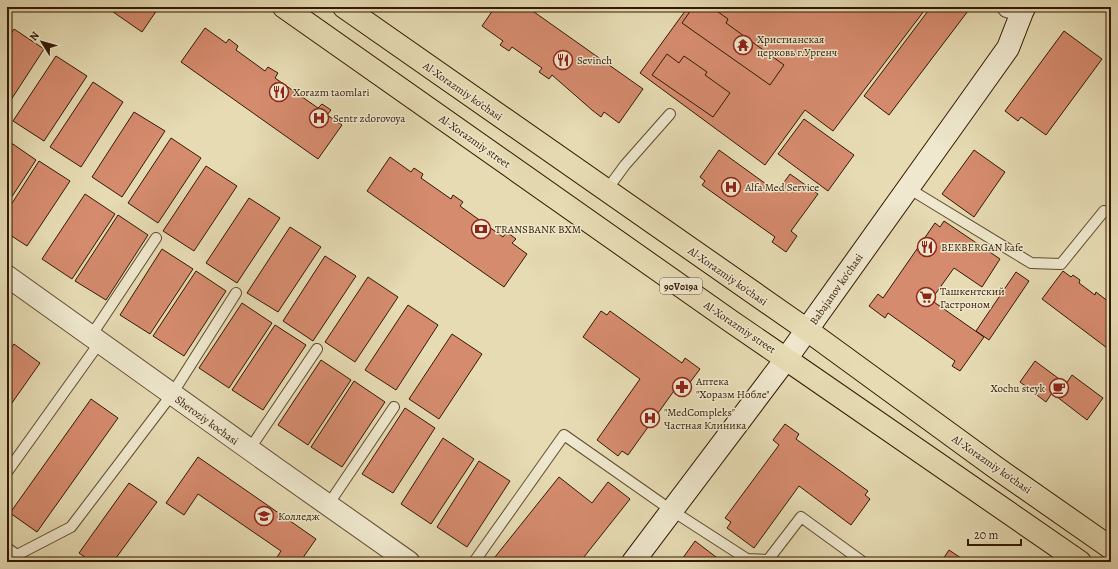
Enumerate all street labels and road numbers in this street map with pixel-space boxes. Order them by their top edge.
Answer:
street label: Al-Xorazmiy ko’chasi [419,58,505,124]
street label: Al-Xorazmiy street [435,111,514,172]
street label: Al-Xorazmiy ko’chasi [684,243,770,309]
street label: Babajanov ko'chasi [806,251,867,328]
road number: 90V019a [660,278,702,294]
street label: Al-Xorazmiy street [700,297,779,357]
street label: Sheroziy kochasi [172,392,242,449]
street label: Al-Xorazmiy ko’chasi [948,431,1034,497]

